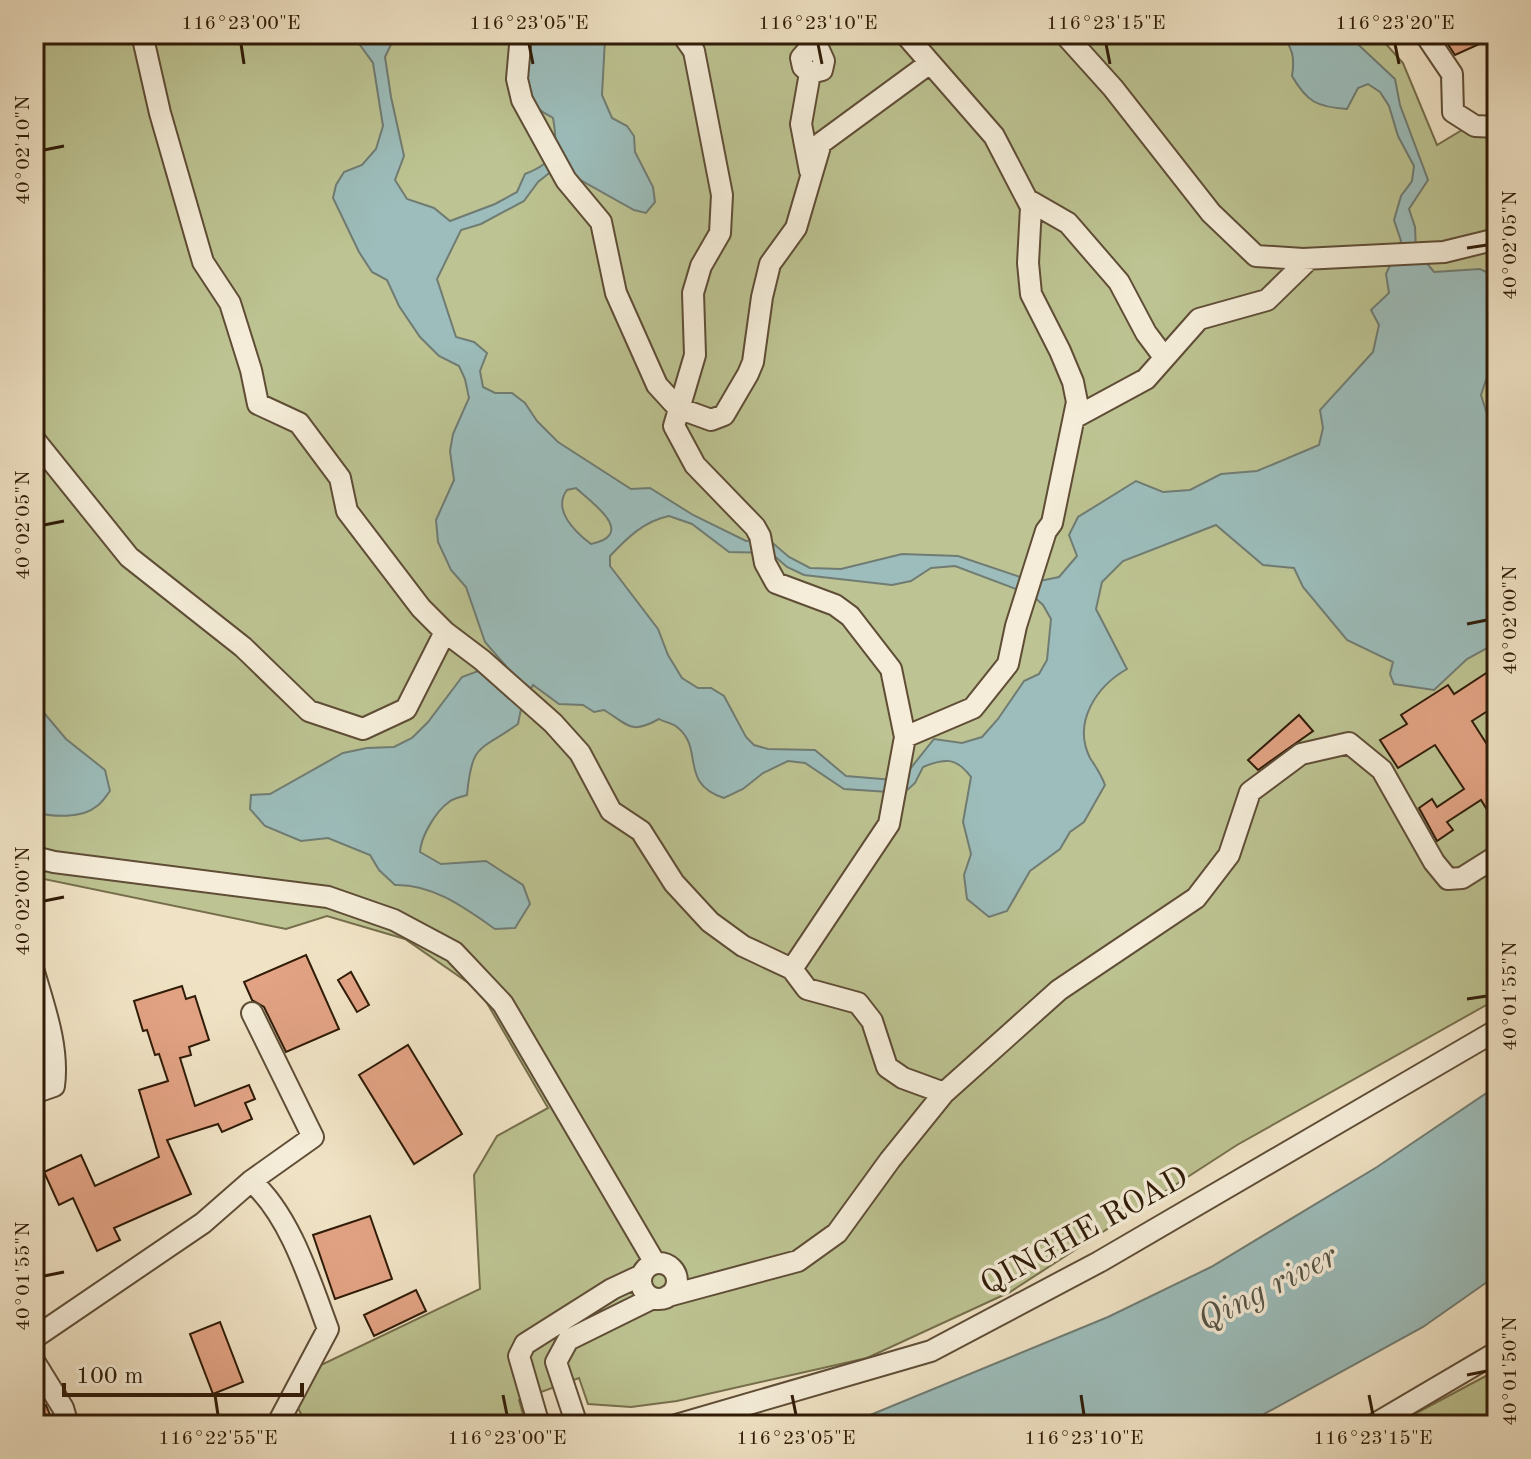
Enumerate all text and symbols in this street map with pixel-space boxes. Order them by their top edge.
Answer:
text: 116°23'00"E [181,14,301,34]
text: 116°23'05"E [469,14,589,34]
text: 116°23'10"E [758,14,878,34]
text: 116°23'15"E [1046,14,1166,34]
text: 116°23'20"E [1335,14,1455,34]
text: 40°02'10"N [14,95,34,205]
text: 40°02'05"N [1501,190,1521,300]
text: 40°02'05"N [14,470,34,580]
text: 40°02'00"N [1501,565,1521,675]
text: 40°02'00"N [14,846,34,956]
text: 40°01'55"N [1501,941,1521,1051]
street label: QINGHE ROAD [976,1162,1194,1302]
text: 40°01'55"N [14,1221,34,1331]
water label: Qing river [1193,1239,1344,1339]
text: 40°01'50"N [1501,1316,1521,1426]
scale bar [64,1347,302,1397]
text: 100 m [76,1365,144,1389]
text: 116°22'55"E [158,1429,278,1449]
text: 116°23'00"E [447,1429,567,1449]
text: 116°23'05"E [736,1429,856,1449]
text: 116°23'10"E [1024,1429,1144,1449]
text: 116°23'15"E [1313,1429,1433,1449]

